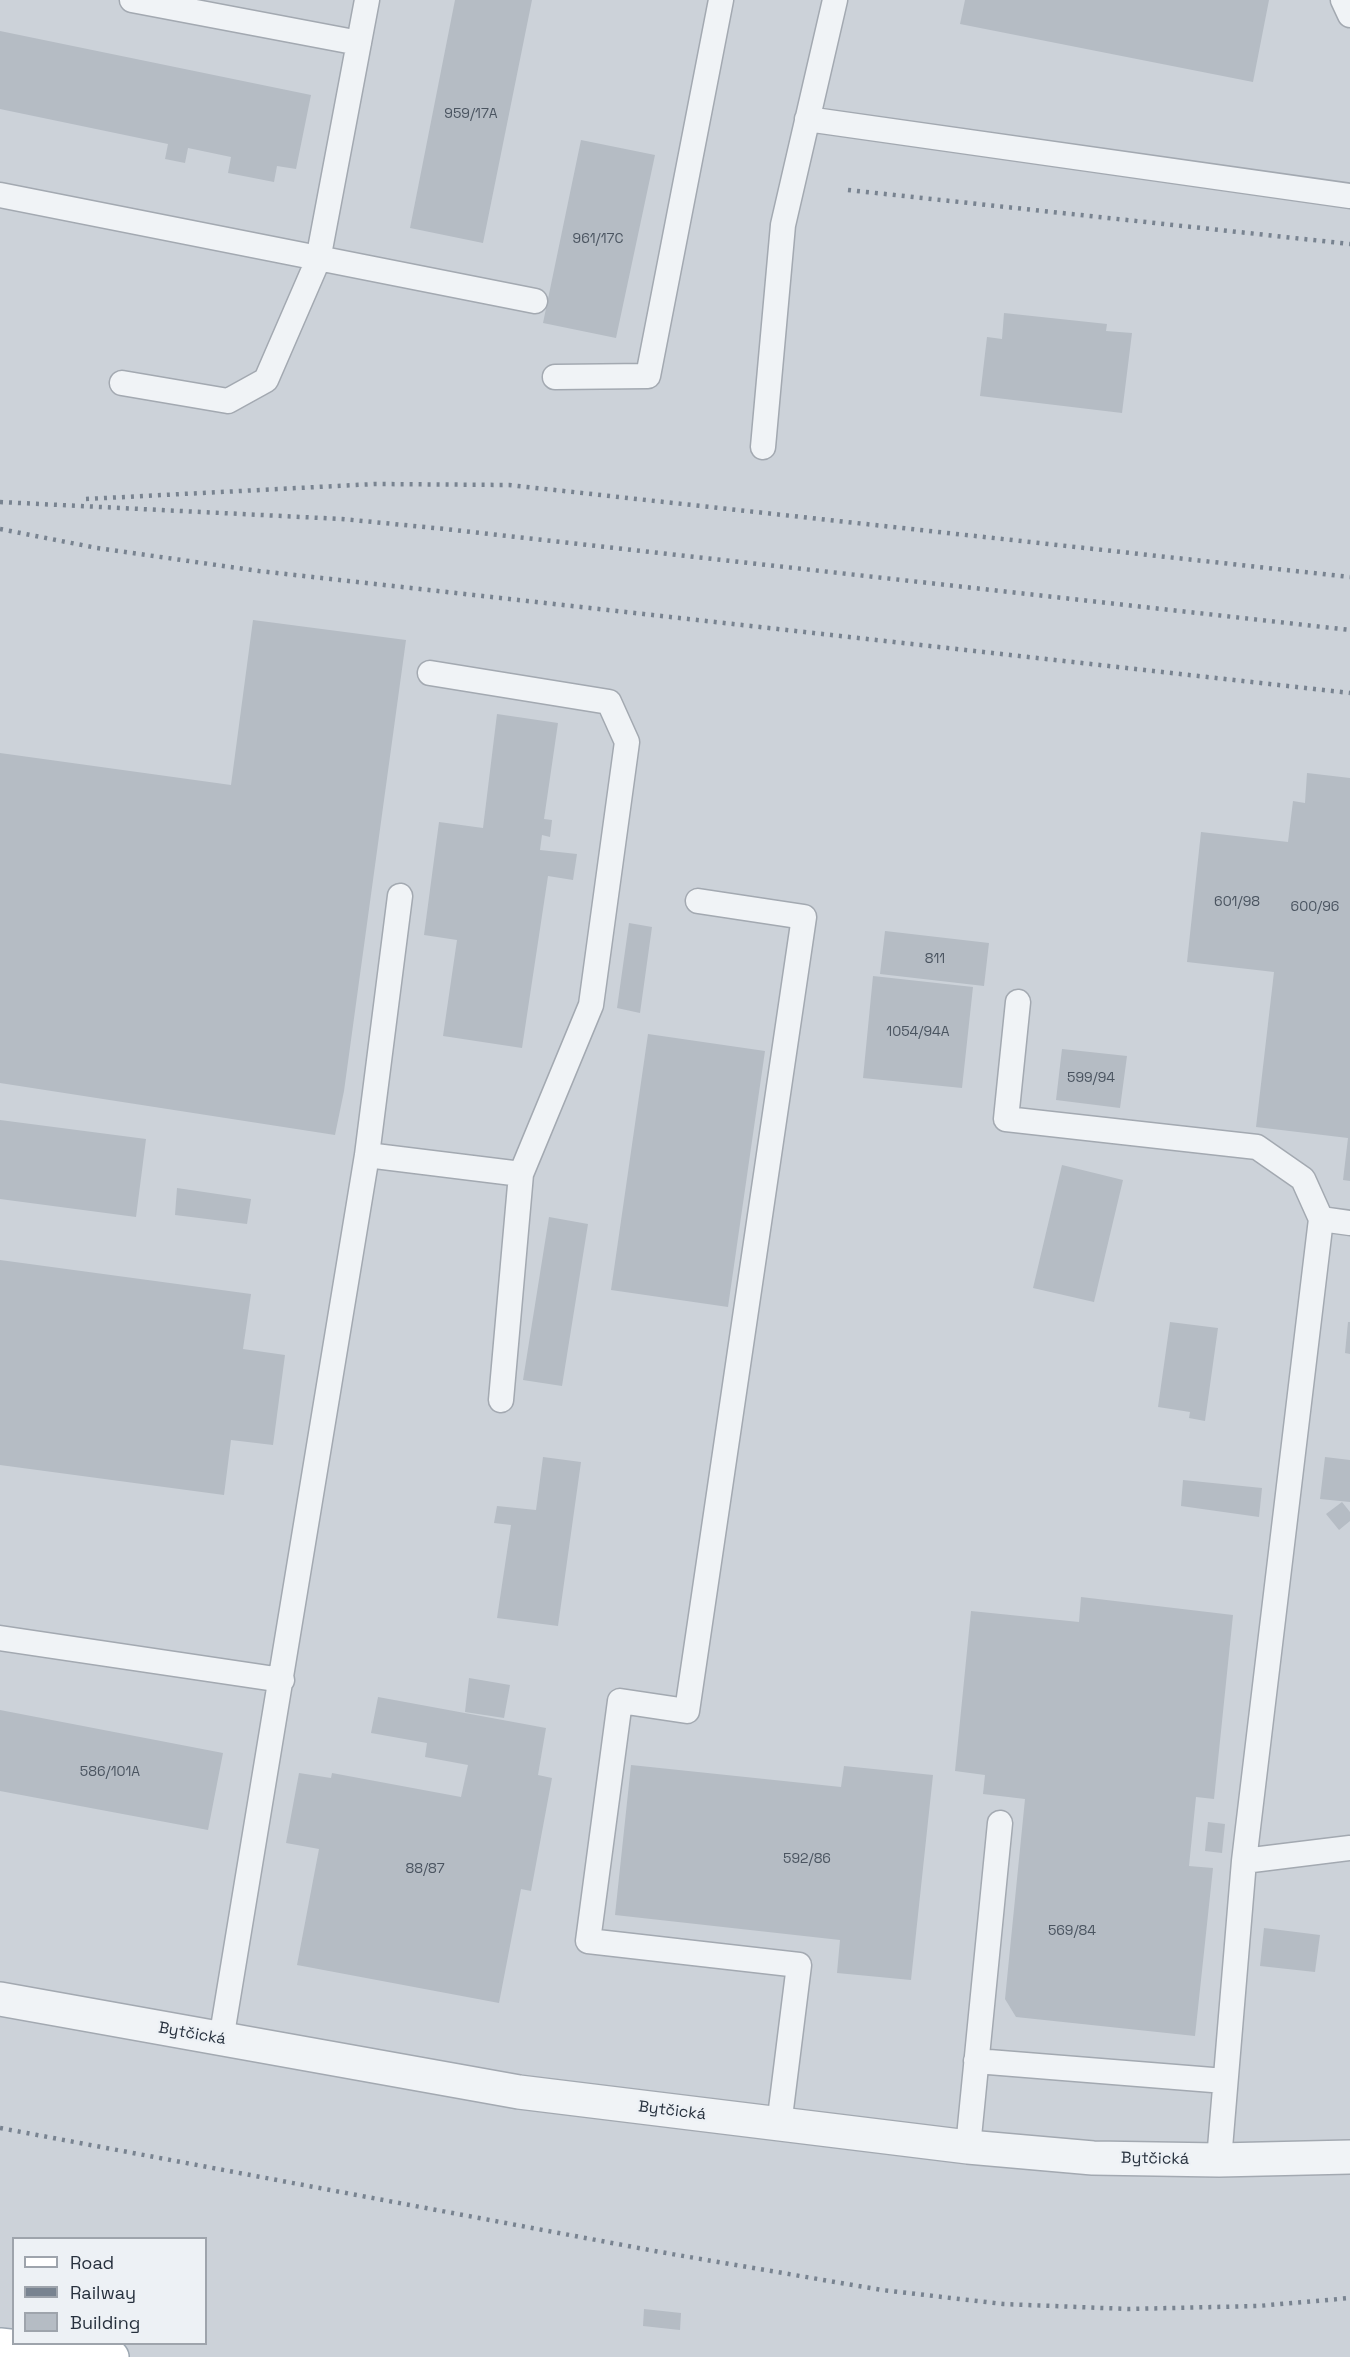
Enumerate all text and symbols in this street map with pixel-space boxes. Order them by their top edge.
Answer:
house number: 959/17A [444,106,498,122]
house number: 961/17C [573,231,623,247]
house number: 601/98 [1214,894,1260,910]
house number: 600/96 [1291,899,1339,915]
house number: 811 [925,951,945,967]
house number: 1054/94A [886,1024,950,1040]
house number: 599/94 [1067,1070,1115,1086]
house number: 586/101A [80,1764,140,1780]
house number: 592/86 [783,1851,831,1867]
house number: 88/87 [405,1861,445,1877]
house number: 569/84 [1048,1923,1096,1939]
street label: Bytčická [157,2019,227,2049]
street label: Bytčická [637,2097,707,2125]
street label: Bytčická [1121,2149,1189,2169]
legend [12,2237,207,2345]
text: Road [70,2251,114,2274]
text: Railway [70,2281,136,2304]
text: Building [70,2311,140,2334]

